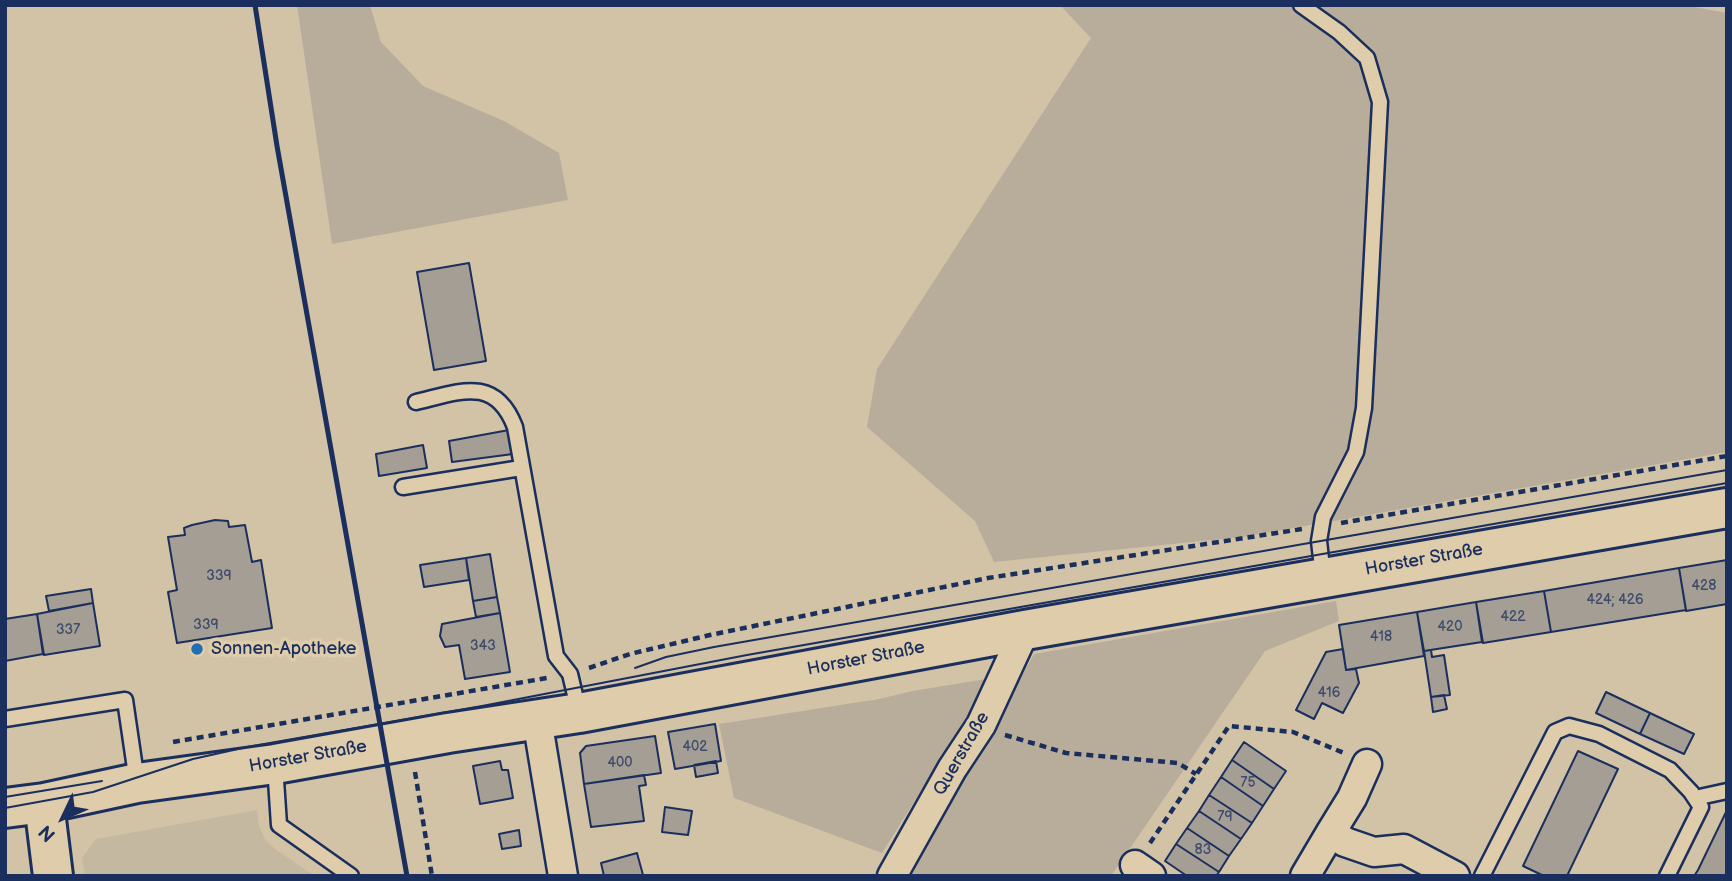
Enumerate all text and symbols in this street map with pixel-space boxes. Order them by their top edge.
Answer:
street label: Horster Straße [1363,539,1485,581]
house number: 339 [206,568,232,584]
house number: 428 [1692,578,1716,594]
house number: 424; 426 [1586,592,1644,608]
house number: 422 [1500,609,1526,625]
house number: 339 [193,617,219,633]
house number: 420 [1437,619,1463,635]
house number: 337 [56,622,80,638]
house number: 418 [1370,629,1392,645]
street label: Horster Straße [805,637,927,681]
place label: Sonnen-Apotheke [211,638,356,660]
house number: 343 [470,638,496,654]
marker: Sonnen-Apotheke [189,641,205,657]
house number: 416 [1318,685,1340,701]
street label: Querstraße [929,708,995,800]
street label: Horster Straße [247,736,369,778]
house number: 402 [682,739,708,755]
house number: 400 [607,755,633,771]
house number: 75 [1241,775,1255,791]
north arrow [28,783,98,853]
house number: 79 [1218,809,1232,825]
text: N [34,820,61,846]
house number: 83 [1195,842,1211,858]

